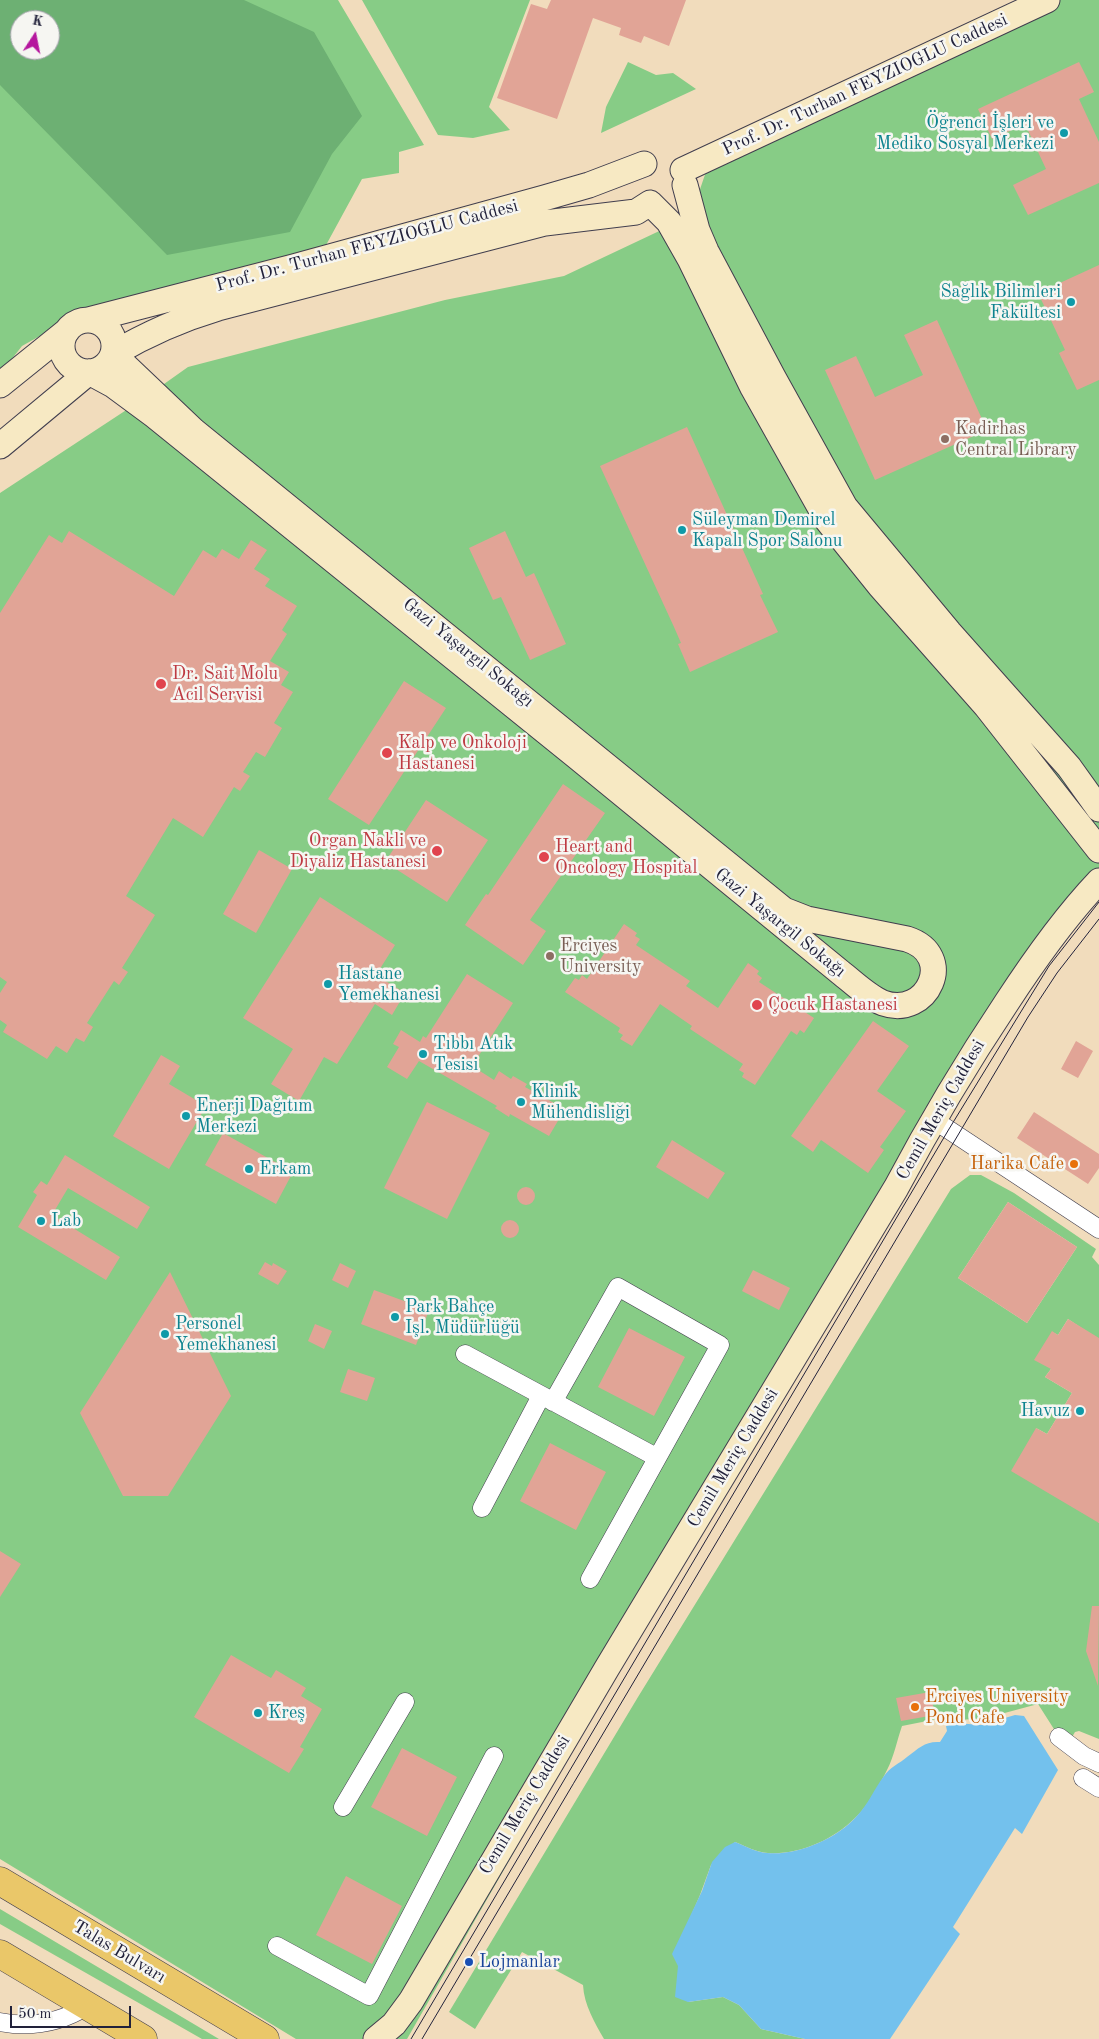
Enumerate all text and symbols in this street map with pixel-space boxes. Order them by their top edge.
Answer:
street label: Prof. Dr. Turhan FEYZIOGLU Caddesi [719,9,1011,161]
north arrow [10,10,60,60]
text: K [31,13,44,29]
place label: Öğrenci İşleri ve Mediko Sosyal Merkezi [876,112,1054,154]
marker: Öğrenci İşleri ve Mediko Sosyal Merkezi [1058,127,1070,139]
street label: Prof. Dr. Turhan FEYZIOGLU Caddesi [213,195,521,297]
place label: Sağlık Bilimleri Fakültesi [940,281,1061,324]
marker: Sağlık Bilimleri Fakültesi [1065,296,1077,308]
place label: Kadirhas Central Library [955,418,1077,460]
marker: Kadirhas Central Library [939,433,951,445]
place label: Süleyman Demirel Kapalı Spor Salonu [692,509,842,552]
marker: Süleyman Demirel Kapalı Spor Salonu [676,524,688,536]
street label: Gazi Yaşargil Sokağı [398,594,538,712]
place label: Dr. Sait Molu Acil Servisi [172,663,278,706]
marker: Dr. Sait Molu Acil Servisi [154,677,168,691]
place label: Kalp ve Onkoloji Hastanesi [398,732,527,774]
marker: Kalp ve Onkoloji Hastanesi [380,746,394,760]
place label: Organ Nakli ve Diyaliz Hastanesi [290,830,426,872]
place label: Heart and Oncology Hospital [555,836,697,879]
marker: Organ Nakli ve Diyaliz Hastanesi [430,844,444,858]
marker: Heart and Oncology Hospital [537,850,551,864]
street label: Gazi Yaşargil Sokağı [710,864,850,982]
place label: Erciyes University [560,935,641,978]
marker: Erciyes University [544,950,556,962]
place label: Hastane Yemekhanesi [338,963,439,1006]
marker: Hastane Yemekhanesi [322,978,334,990]
place label: Çocuk Hastanesi [768,994,898,1016]
marker: Çocuk Hastanesi [750,998,764,1012]
place label: Tıbbı Atık Tesisi [433,1033,513,1076]
street label: Cemil Meriç Caddesi [892,1036,990,1184]
marker: Tıbbı Atık Tesisi [417,1048,429,1060]
place label: Klinik Mühendisliği [531,1081,630,1124]
place label: Enerji Dağıtım Merkezi [196,1095,312,1138]
marker: Klinik Mühendisliği [515,1096,527,1108]
marker: Enerji Dağıtım Merkezi [180,1110,192,1122]
place label: Harika Cafe [970,1153,1064,1175]
place label: Erkam [259,1158,311,1180]
marker: Harika Cafe [1068,1158,1080,1170]
marker: Erkam [243,1163,255,1175]
place label: Lab [51,1210,81,1232]
marker: Lab [35,1215,47,1227]
place label: Park Bahçe Işl. Müdürlüğü [405,1296,520,1338]
marker: Park Bahçe Işl. Müdürlüğü [389,1311,401,1323]
place label: Personel Yemekhanesi [175,1313,276,1356]
marker: Personel Yemekhanesi [159,1328,171,1340]
street label: Cemil Meriç Caddesi [683,1384,783,1532]
place label: Havuz [1020,1400,1070,1422]
marker: Havuz [1074,1405,1086,1417]
place label: Erciyes University Pond Cafe [925,1686,1069,1728]
marker: Erciyes University Pond Cafe [909,1701,921,1713]
place label: Kreş [268,1702,305,1724]
marker: Kreş [252,1707,264,1719]
street label: Cemil Meriç Caddesi [475,1731,575,1879]
street label: Talas Bulvarı [69,1916,169,1988]
place label: Lojmanlar [479,1951,560,1973]
marker: Lojmanlar [463,1956,475,1968]
scale bar [12,1996,134,2028]
text: 50 m [18,2007,52,2022]

